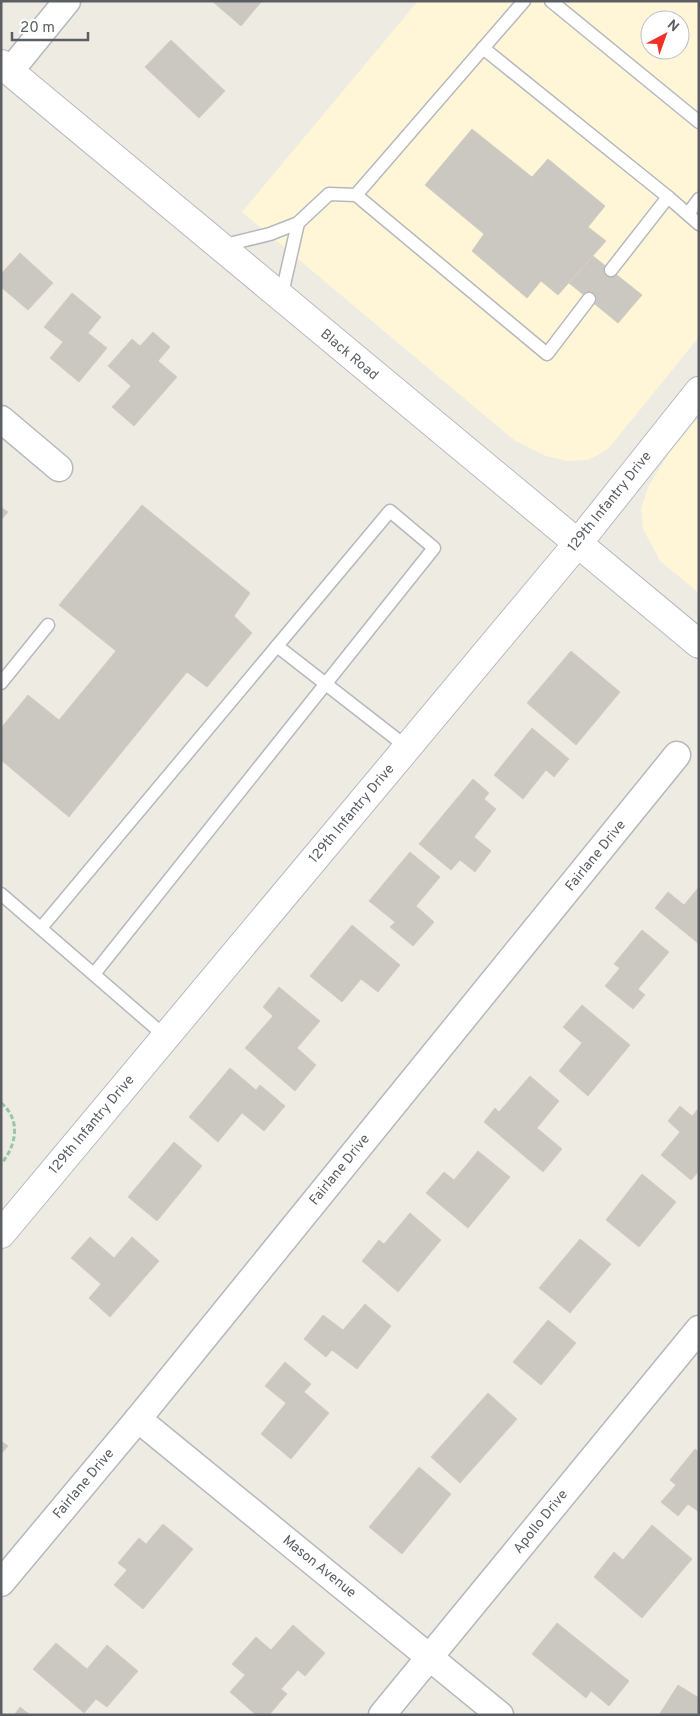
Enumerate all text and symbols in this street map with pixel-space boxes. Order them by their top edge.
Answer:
scale bar [12,10,89,42]
north arrow [640,10,690,60]
text: N [663,17,682,36]
text: 20 m [20,19,55,38]
street label: Black Road [317,326,381,384]
street label: 129th Infantry Drive [564,448,656,556]
street label: 129th Infantry Drive [306,761,398,867]
street label: Fairlane Drive [562,817,630,895]
street label: 129th Infantry Drive [46,1072,138,1178]
street label: Fairlane Drive [306,1131,374,1209]
street label: Fairlane Drive [50,1445,118,1523]
street label: Apollo Drive [510,1487,572,1557]
street label: Mason Avenue [279,1532,359,1602]

